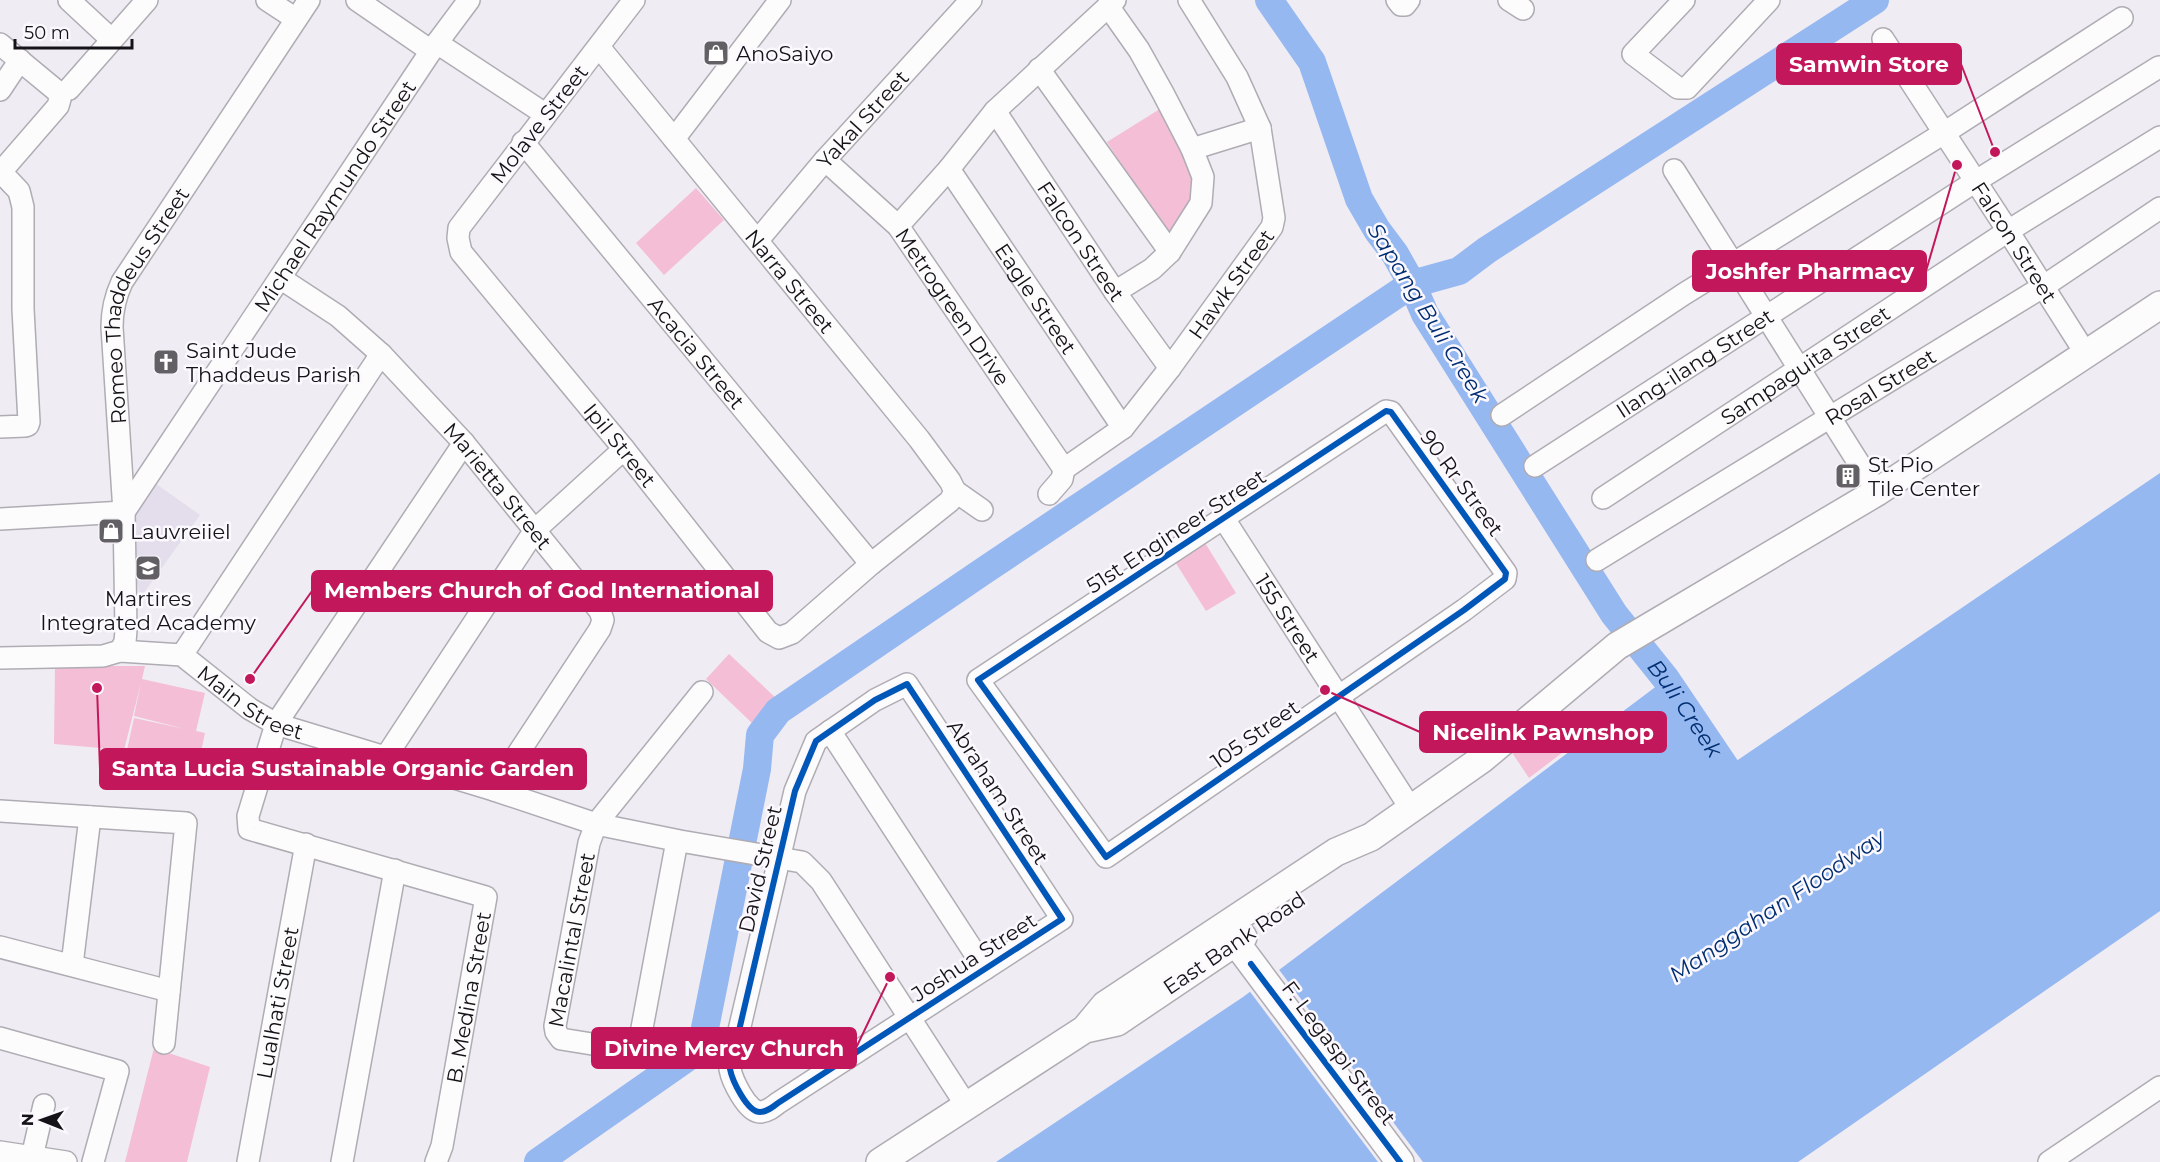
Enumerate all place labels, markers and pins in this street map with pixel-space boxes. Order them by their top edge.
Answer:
shop icon: AnoSaiyo [701,38,731,68]
place label: AnoSaiyo [736,41,834,66]
callout: Samwin Store [1777,44,1961,84]
callout: Joshfer Pharmacy [1693,251,1926,291]
place label: Saint Jude Thaddeus Parish [186,338,361,387]
church icon: Saint Jude Thaddeus Parish [151,347,181,377]
place label: St. Pio Tile Center [1868,452,1980,501]
building icon: St. Pio Tile Center [1833,461,1863,491]
shop icon: Lauvreiiel [96,516,126,546]
place label: Lauvreiiel [130,519,231,544]
school or university icon: Martires Integrated Academy [133,553,163,583]
callout: Members Church of God International [312,571,772,611]
place label: Martires Integrated Academy [40,586,256,635]
callout: Nicelink Pawnshop [1420,712,1666,752]
callout: Santa Lucia Sustainable Organic Garden [100,749,586,789]
callout: Divine Mercy Church [592,1028,856,1068]

